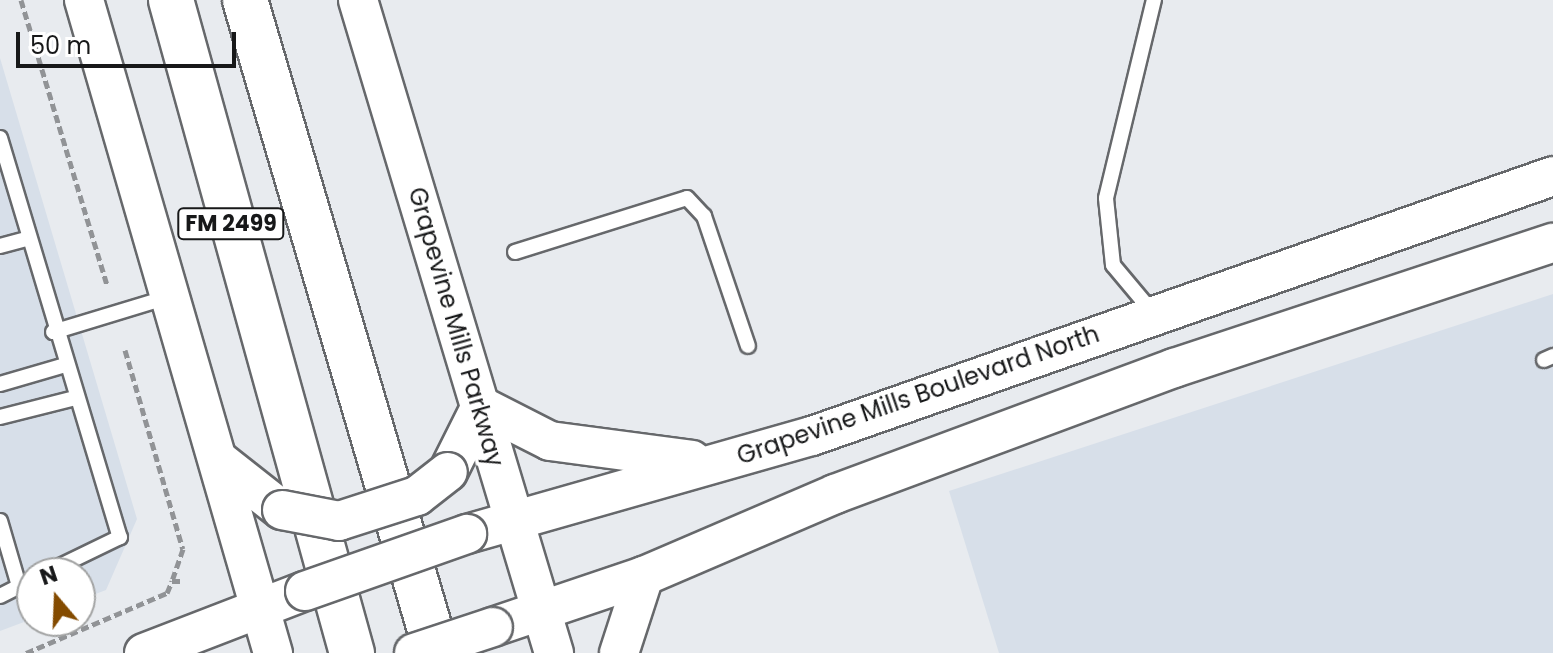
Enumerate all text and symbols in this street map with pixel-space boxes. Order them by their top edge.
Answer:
scale bar [20,16,240,66]
text: 50 m [30,29,91,62]
street label: Grapevine Mills Parkway [402,184,510,470]
road number: FM 2499 [177,206,285,242]
street label: Grapevine Mills Boulevard North [733,319,1103,471]
north arrow [16,557,96,637]
text: N [36,558,62,593]

